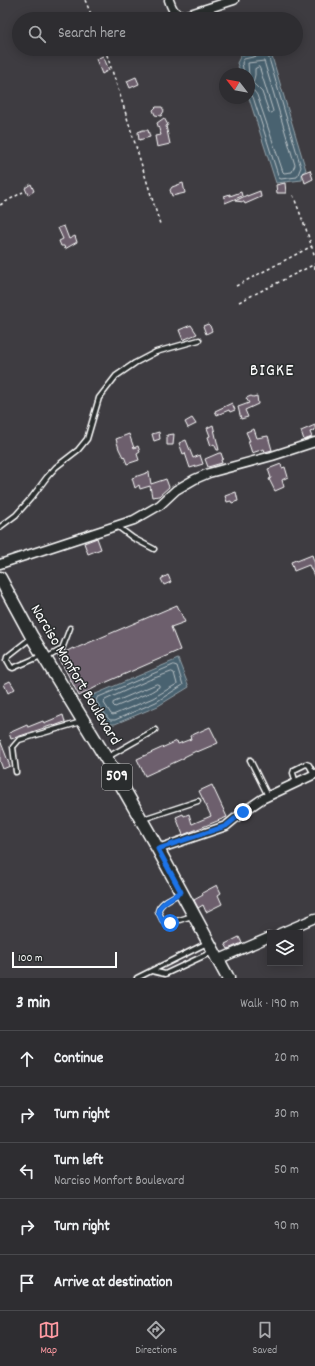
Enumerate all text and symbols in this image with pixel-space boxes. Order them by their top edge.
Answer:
search box [12,12,303,56]
icon: search [26,23,48,45]
text: Search here [58,23,126,45]
north arrow [219,68,255,104]
district label: BIGKE [250,359,294,384]
street label: Narciso Monfort Boulevard [24,600,126,750]
road number: 509 [102,764,132,790]
route end [234,803,252,821]
route start [161,914,179,932]
map controls [267,930,303,966]
button: layers [267,930,303,966]
scale bar [12,950,117,969]
text: 100 m [18,951,42,967]
text: 3 min [16,992,50,1016]
text: Walk · 190 m [240,995,299,1014]
icon: ahead [16,1048,38,1070]
text: Continue [54,1048,103,1070]
text: 20 m [274,1049,299,1068]
icon: right [16,1104,38,1126]
text: Turn right [54,1104,110,1126]
text: 30 m [274,1105,299,1124]
text: Turn left [54,1150,103,1172]
icon: left [16,1160,38,1182]
text: 50 m [274,1161,299,1180]
text: Narciso Monfort Boulevard [54,1172,184,1191]
icon: right [16,1216,38,1238]
text: Turn right [54,1216,110,1238]
text: 90 m [274,1217,299,1236]
icon: arrive [16,1272,38,1294]
text: Arrive at destination [54,1272,172,1294]
tab: Map [38,1319,60,1359]
tab: Directions [135,1319,177,1359]
tab: Saved [253,1319,277,1359]

